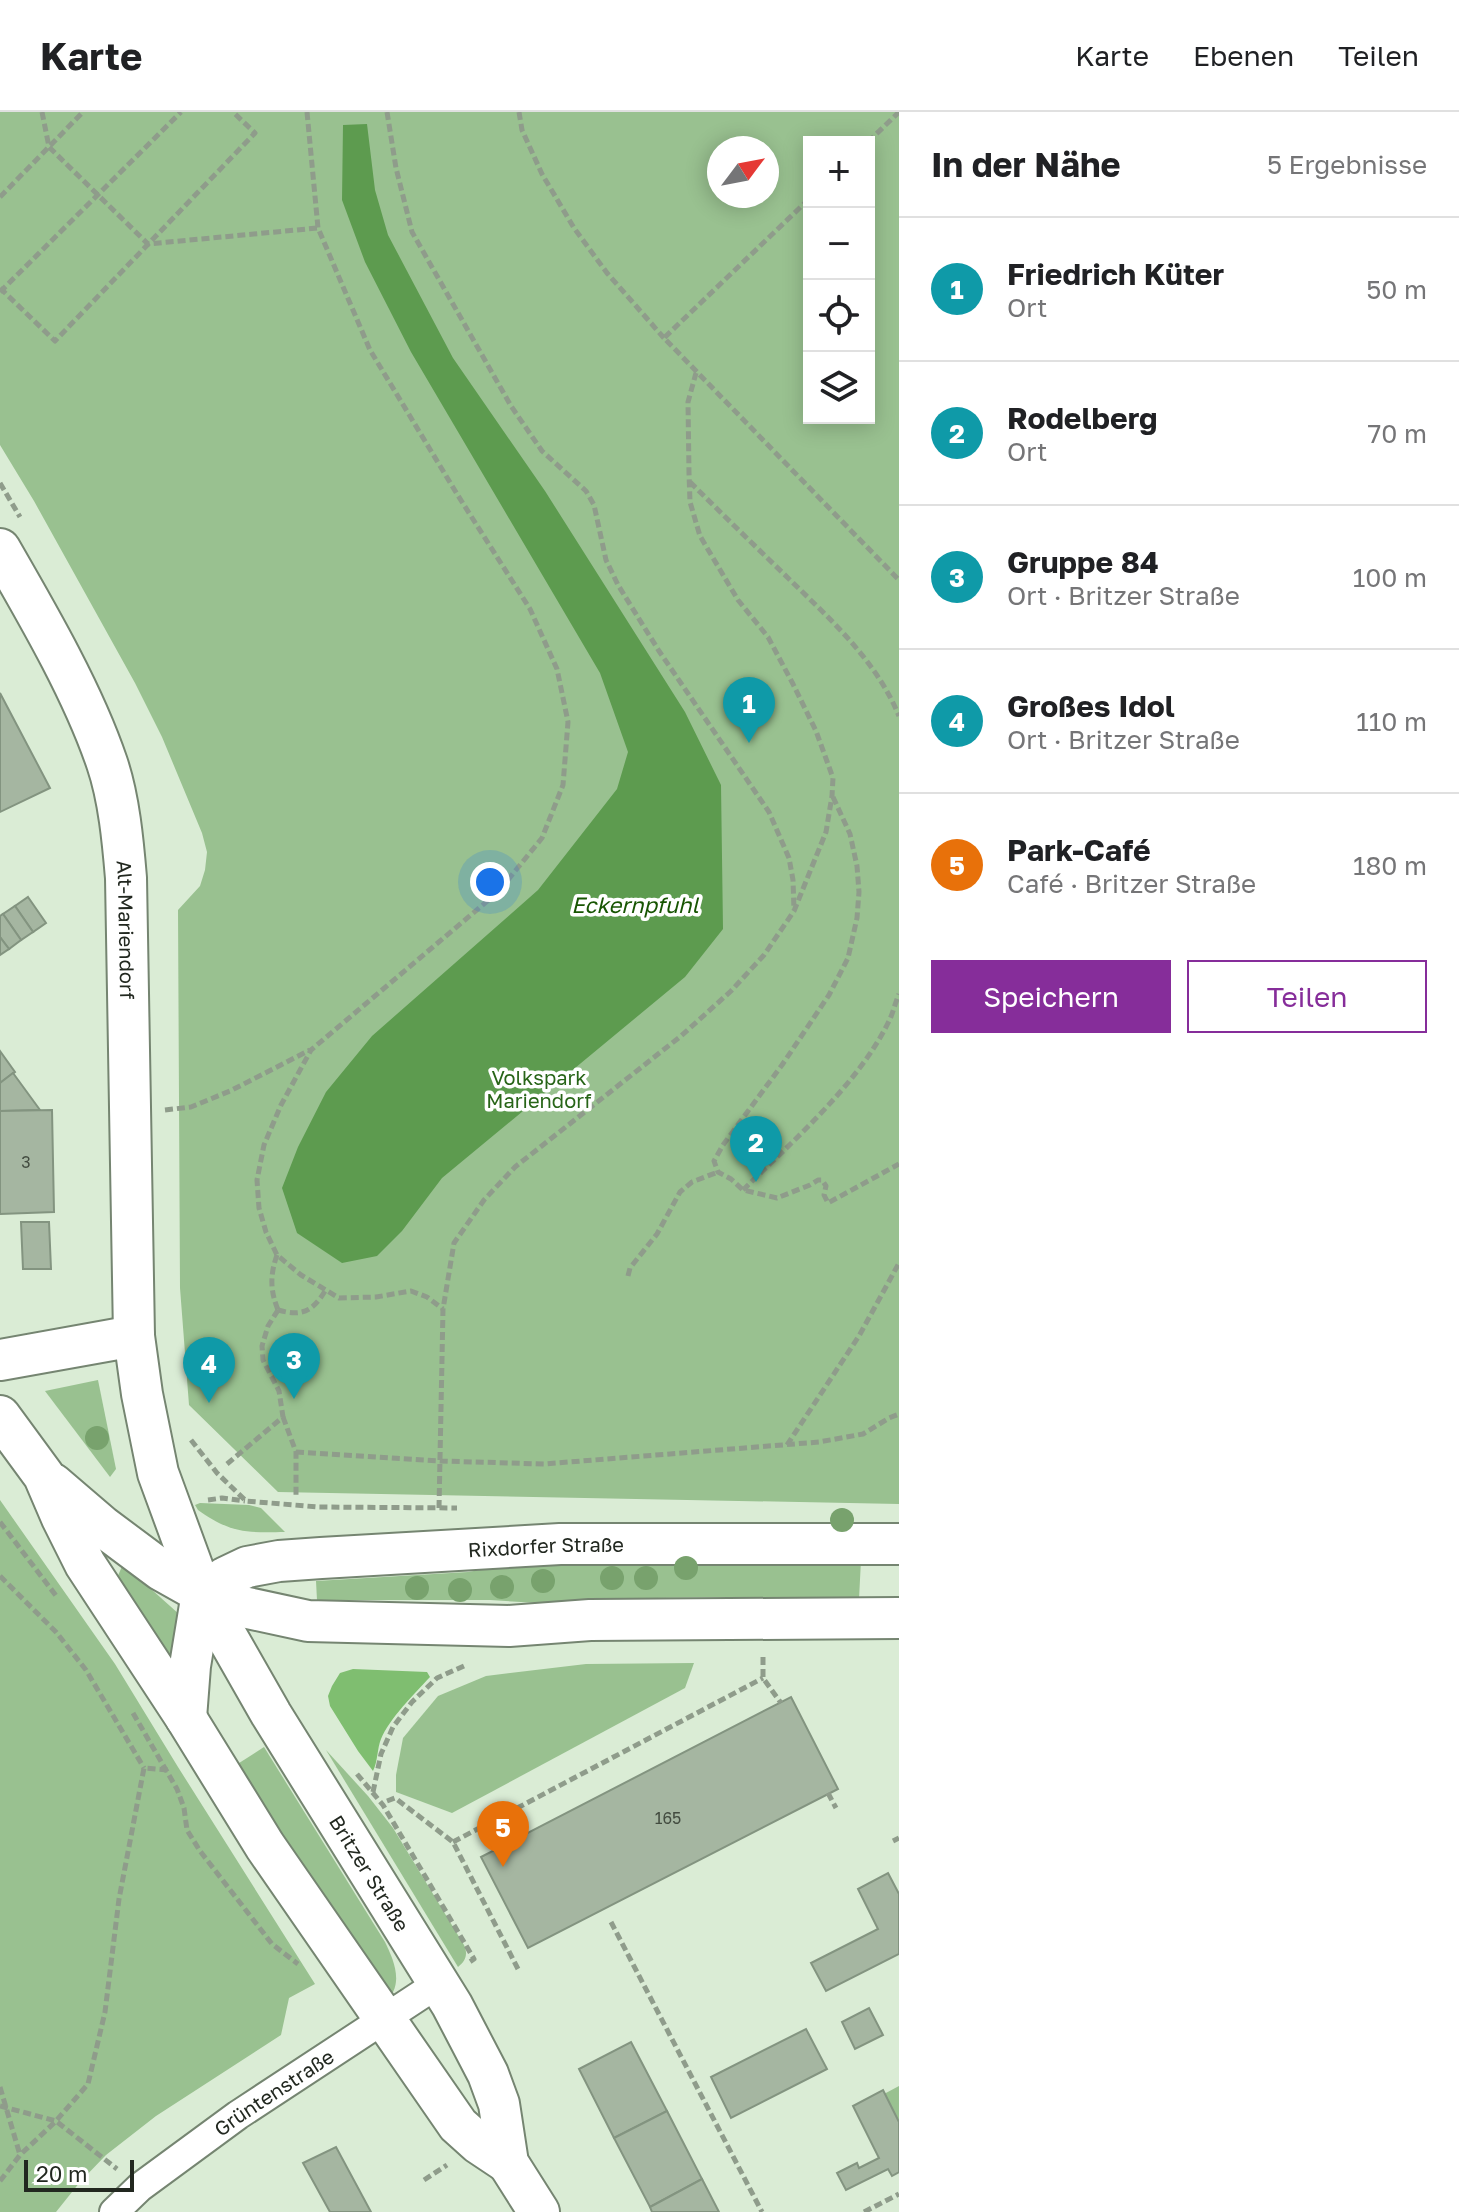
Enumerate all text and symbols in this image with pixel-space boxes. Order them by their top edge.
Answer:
text: Karte [40,33,142,78]
text: Karte [1075,39,1149,72]
text: Ebenen [1193,39,1294,72]
text: Teilen [1338,39,1419,72]
north arrow [707,136,779,208]
map controls [803,136,875,424]
button: + [803,136,875,208]
text: In der Nähe [931,144,1121,184]
text: 5 Ergebnisse [1267,149,1427,180]
button: − [803,208,875,280]
text: Friedrich Küter [1007,256,1224,292]
text: 1 [950,274,964,305]
text: 50 m [1366,274,1427,305]
button: locate [803,280,875,352]
text: Ort [1007,292,1047,323]
button: layers [803,352,875,424]
text: Rodelberg [1007,400,1157,436]
text: 2 [949,418,965,449]
text: 70 m [1368,418,1427,449]
text: Ort [1007,436,1047,467]
text: Gruppe 84 [1007,544,1159,580]
text: 3 [949,562,965,593]
text: 100 m [1353,562,1427,593]
text: Ort · Britzer Straße [1007,580,1240,611]
pin: 1 [723,677,775,743]
text: Großes Idol [1007,688,1175,724]
text: 4 [949,706,965,737]
text: 110 m [1356,706,1427,737]
text: Ort · Britzer Straße [1007,724,1240,755]
text: Park-Café [1007,832,1151,868]
text: 5 [949,850,965,881]
text: 180 m [1353,850,1427,881]
street label: Alt-Mariendorf [113,859,140,1000]
your location [470,862,510,902]
text: Café · Britzer Straße [1007,868,1256,899]
water label: Eckernpfuhl [571,891,700,918]
button: Speichern [931,960,1171,1033]
button: Teilen [1187,960,1427,1033]
park label: Volkspark Mariendorf [486,1065,592,1112]
pin: 2 [730,1116,782,1182]
house number: 3 [21,1152,31,1172]
pin: 3 [268,1333,320,1399]
pin: 4 [183,1337,235,1403]
street label: Rixdorfer Straße [467,1532,624,1561]
pin: 5 [477,1801,529,1867]
house number: 165 [655,1808,681,1828]
street label: Britzer Straße [325,1811,415,1935]
street label: Grüntenstraße [209,2044,338,2141]
scale bar [24,2156,134,2192]
text: 20 m [36,2160,87,2187]

